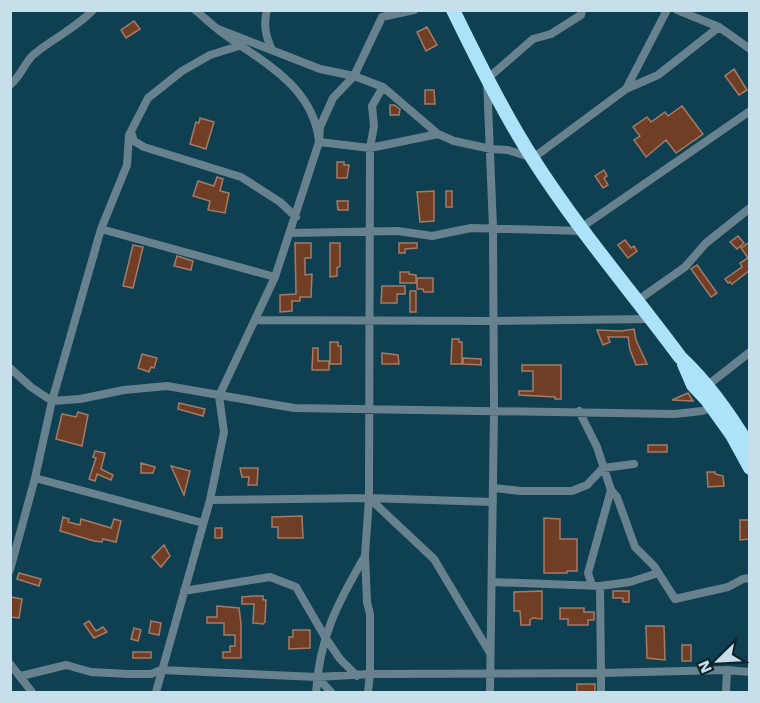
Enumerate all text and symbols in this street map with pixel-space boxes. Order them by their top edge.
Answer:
north arrow [688,631,748,691]
text: N [694,658,716,676]

